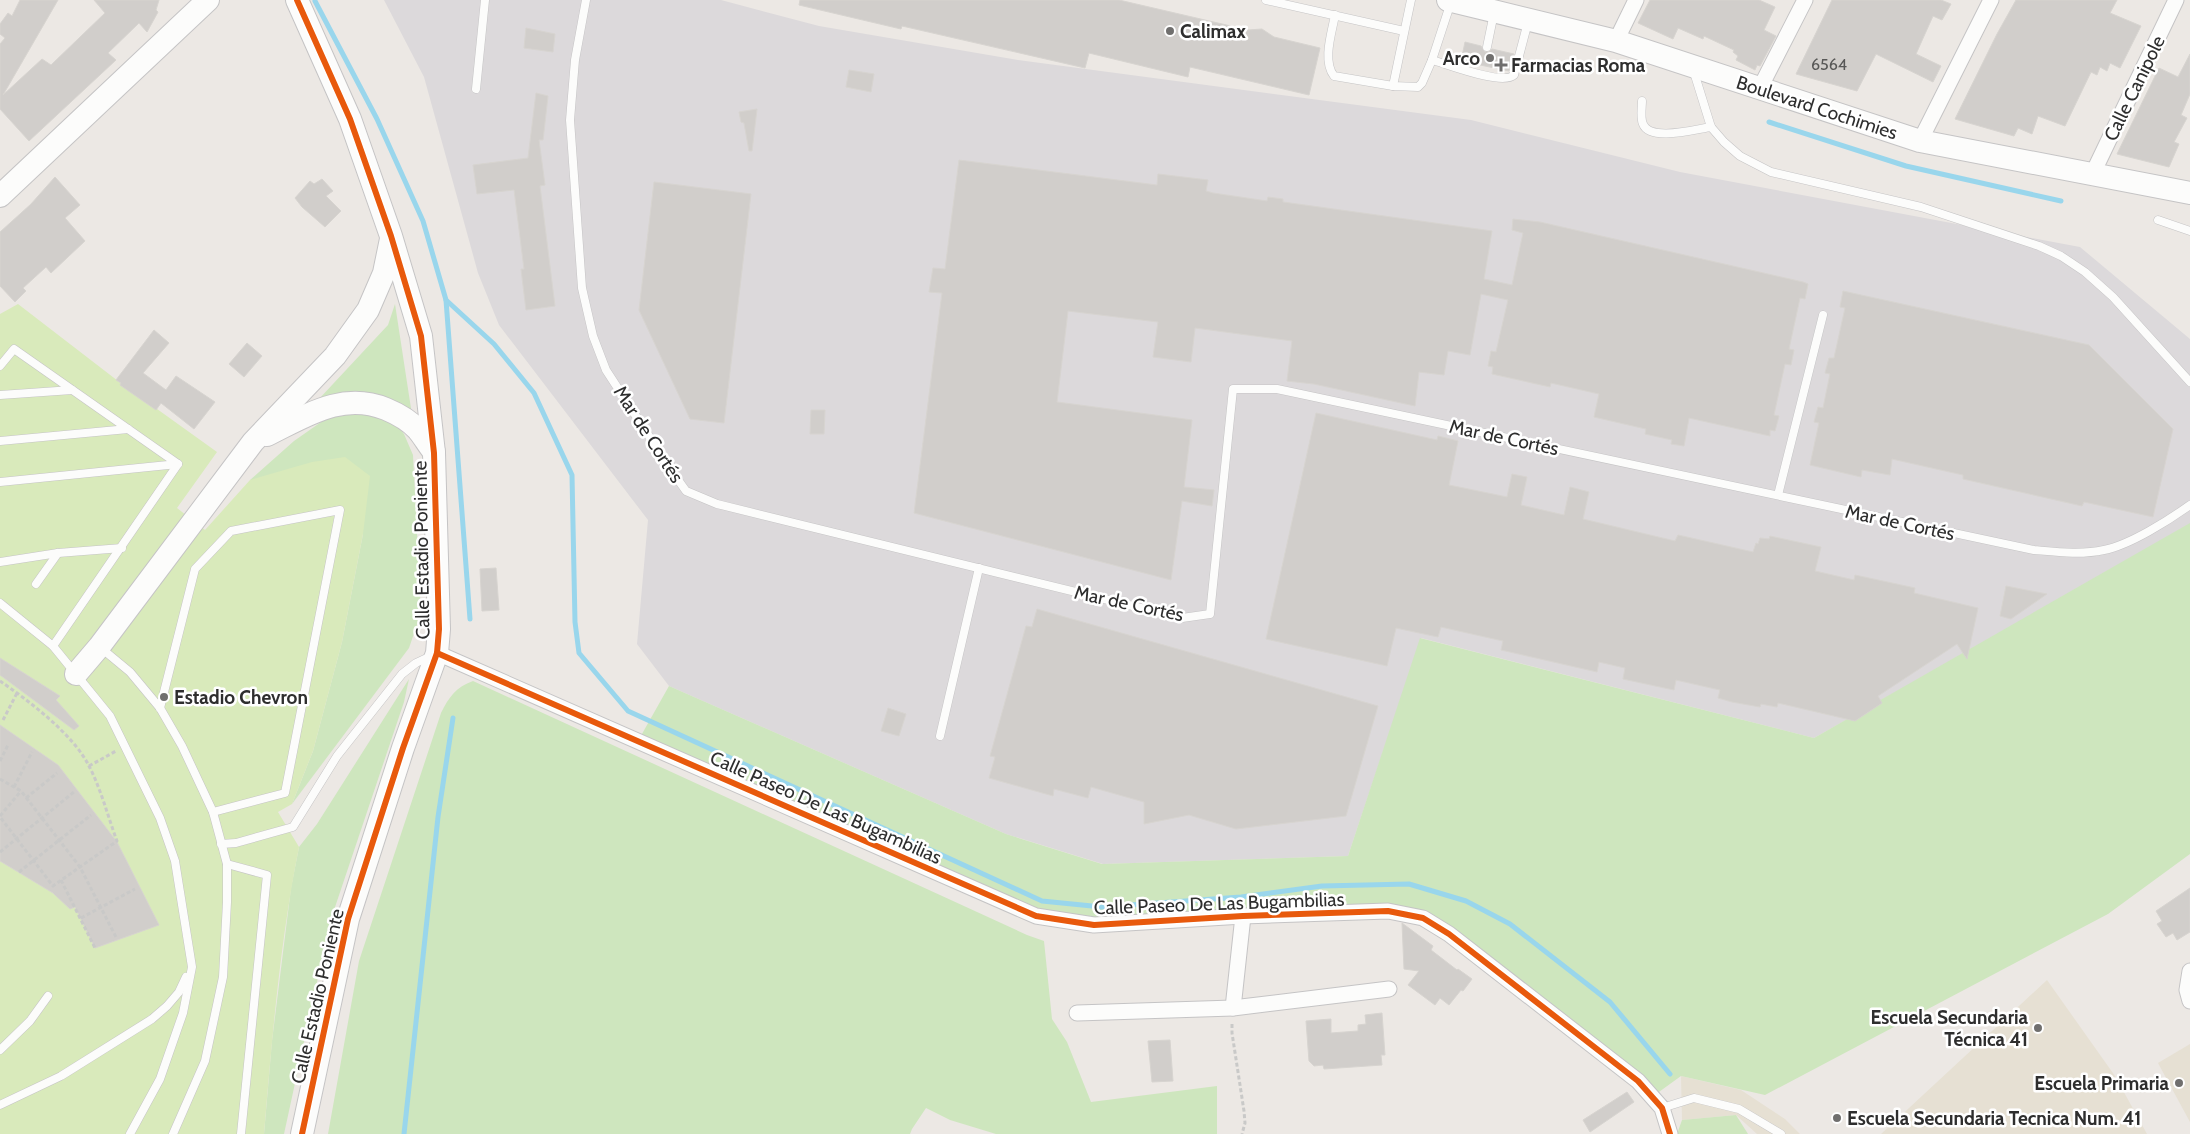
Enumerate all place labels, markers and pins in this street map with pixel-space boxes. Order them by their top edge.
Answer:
place label: Calimax [1180,20,1247,43]
marker: Calimax [1164,25,1176,37]
place label: Arco [1443,47,1480,70]
marker: Arco [1484,52,1496,64]
place label: Farmacias Roma [1511,54,1646,77]
marker: Farmacias Roma [1495,59,1507,71]
place label: Estadio Chevron [174,686,308,709]
marker: Estadio Chevron [158,691,170,703]
place label: Escuela Secundaria Técnica 41 [1870,1006,2029,1051]
marker: Escuela Secundaria Técnica 41 [2032,1022,2044,1034]
place label: Escuela Primaria [2034,1072,2170,1095]
marker: Escuela Primaria [2173,1077,2185,1089]
place label: Escuela Secundaria Tecnica Num. 41 [1847,1107,2141,1130]
marker: Escuela Secundaria Tecnica Num. 41 [1831,1112,1843,1124]

